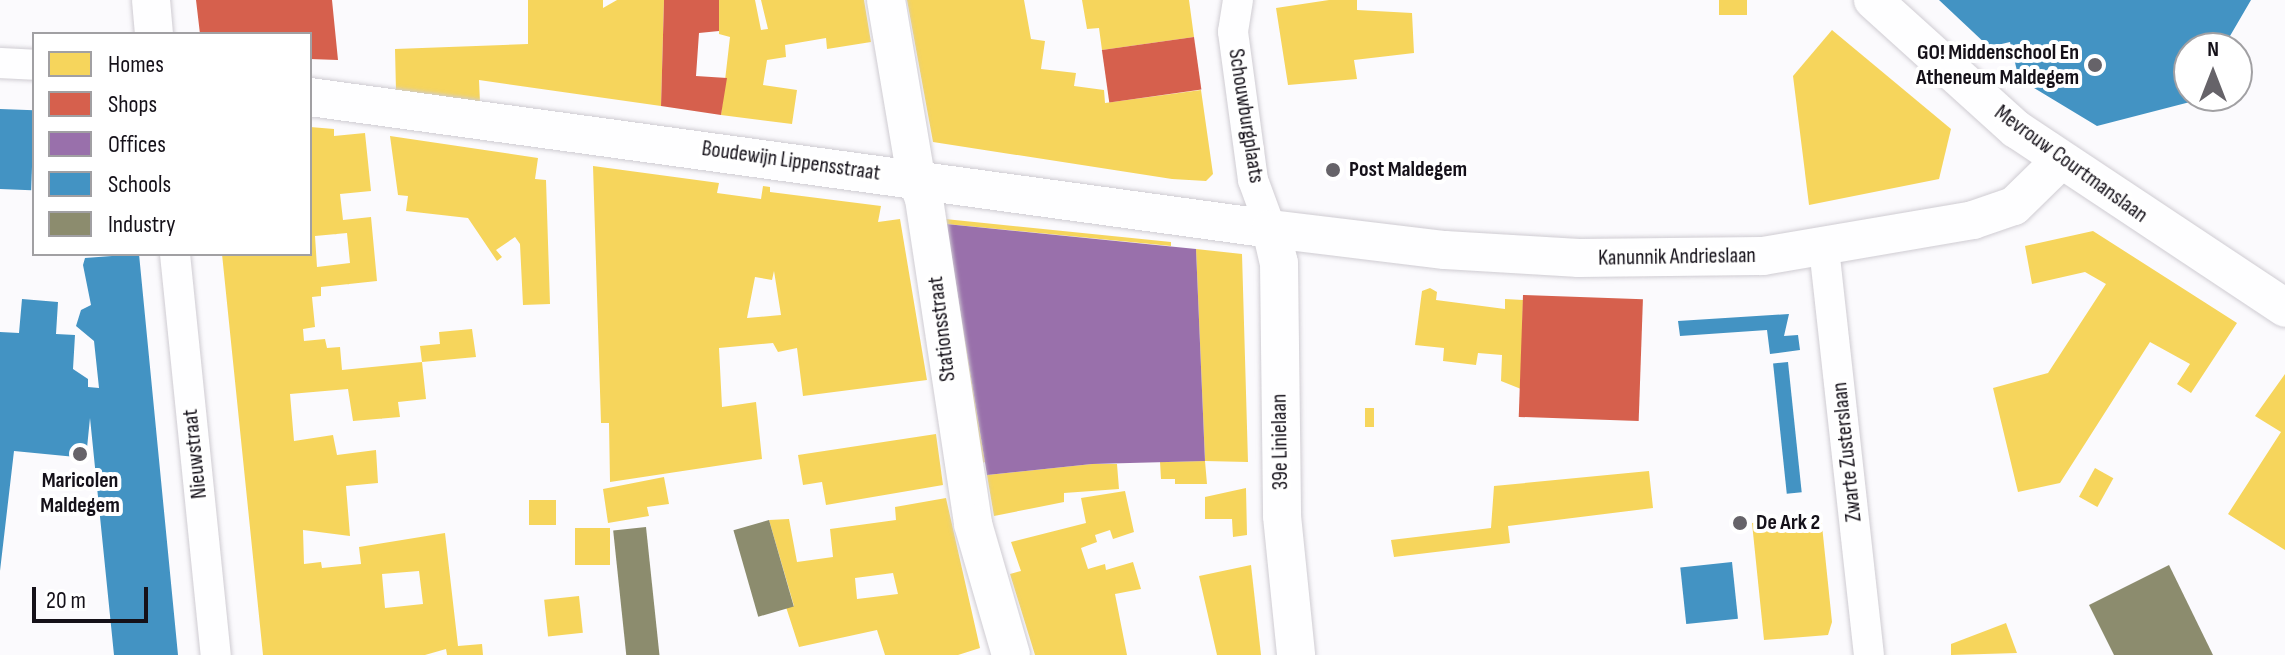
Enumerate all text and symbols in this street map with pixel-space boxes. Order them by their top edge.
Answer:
legend [32,32,312,256]
north arrow [2173,32,2253,112]
text: N [2207,36,2219,63]
place label: GO! Middenschool En Atheneum Maldegem [1916,39,2079,90]
street label: Schouwburgplaats [1222,47,1270,185]
text: Homes [108,50,164,79]
marker: GO! Middenschool En Atheneum Maldegem [2086,56,2104,74]
text: Shops [108,90,157,119]
street label: Mevrouw Courtmanslaan [1989,100,2153,228]
text: Offices [108,130,166,159]
street label: Boudewijn Lippensstraat [700,135,882,187]
place label: Post Maldegem [1349,157,1467,183]
marker: Post Maldegem [1324,161,1342,179]
text: Schools [108,170,171,199]
text: Industry [108,210,175,239]
street label: Kanunnik Andrieslaan [1598,242,1756,272]
street label: Stationsstraat [922,275,962,383]
street label: Zwarte Zusterslaan [1827,381,1867,523]
street label: 39e Linielaan [1266,394,1294,490]
street label: Nieuwstraat [177,408,213,500]
marker: Maricolen Maldegem [71,445,89,463]
place label: Maricolen Maldegem [40,467,120,518]
place label: De Ark 2 [1756,510,1820,536]
marker: De Ark 2 [1731,514,1749,532]
scale bar [36,571,152,621]
text: 20 m [46,586,86,615]

